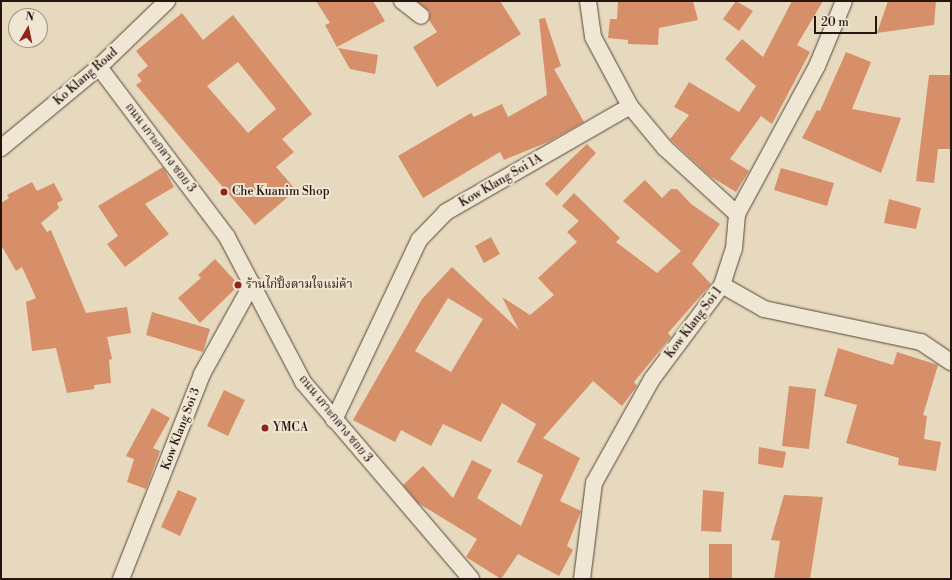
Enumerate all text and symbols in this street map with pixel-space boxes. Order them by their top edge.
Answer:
north arrow [8,8,48,48]
scale bar [816,8,879,34]
text: N [24,10,35,25]
text: 20 m [821,15,849,30]
street label: Ko Klang Road [51,45,121,109]
street label: ถนน เกาะกลาง ซอย 3 [122,100,198,196]
street label: Kow Klang Soi 1A [457,151,545,211]
place label: Che Kuanim Shop [232,185,330,199]
marker: Che Kuanim Shop [219,187,229,197]
place label: ร้านไก่ปิ้งตามใจแม่ค้า [246,278,353,292]
marker: ร้านไก่ปิ้งตามใจแม่ค้า [233,280,243,290]
street label: Kow Klang Soi 1 [663,285,725,361]
street label: ถนน เกาะกลาง ซอย 3 [295,372,375,466]
street label: Kow Klang Soi 3 [159,386,203,472]
place label: YMCA [273,421,308,435]
marker: YMCA [260,423,270,433]

